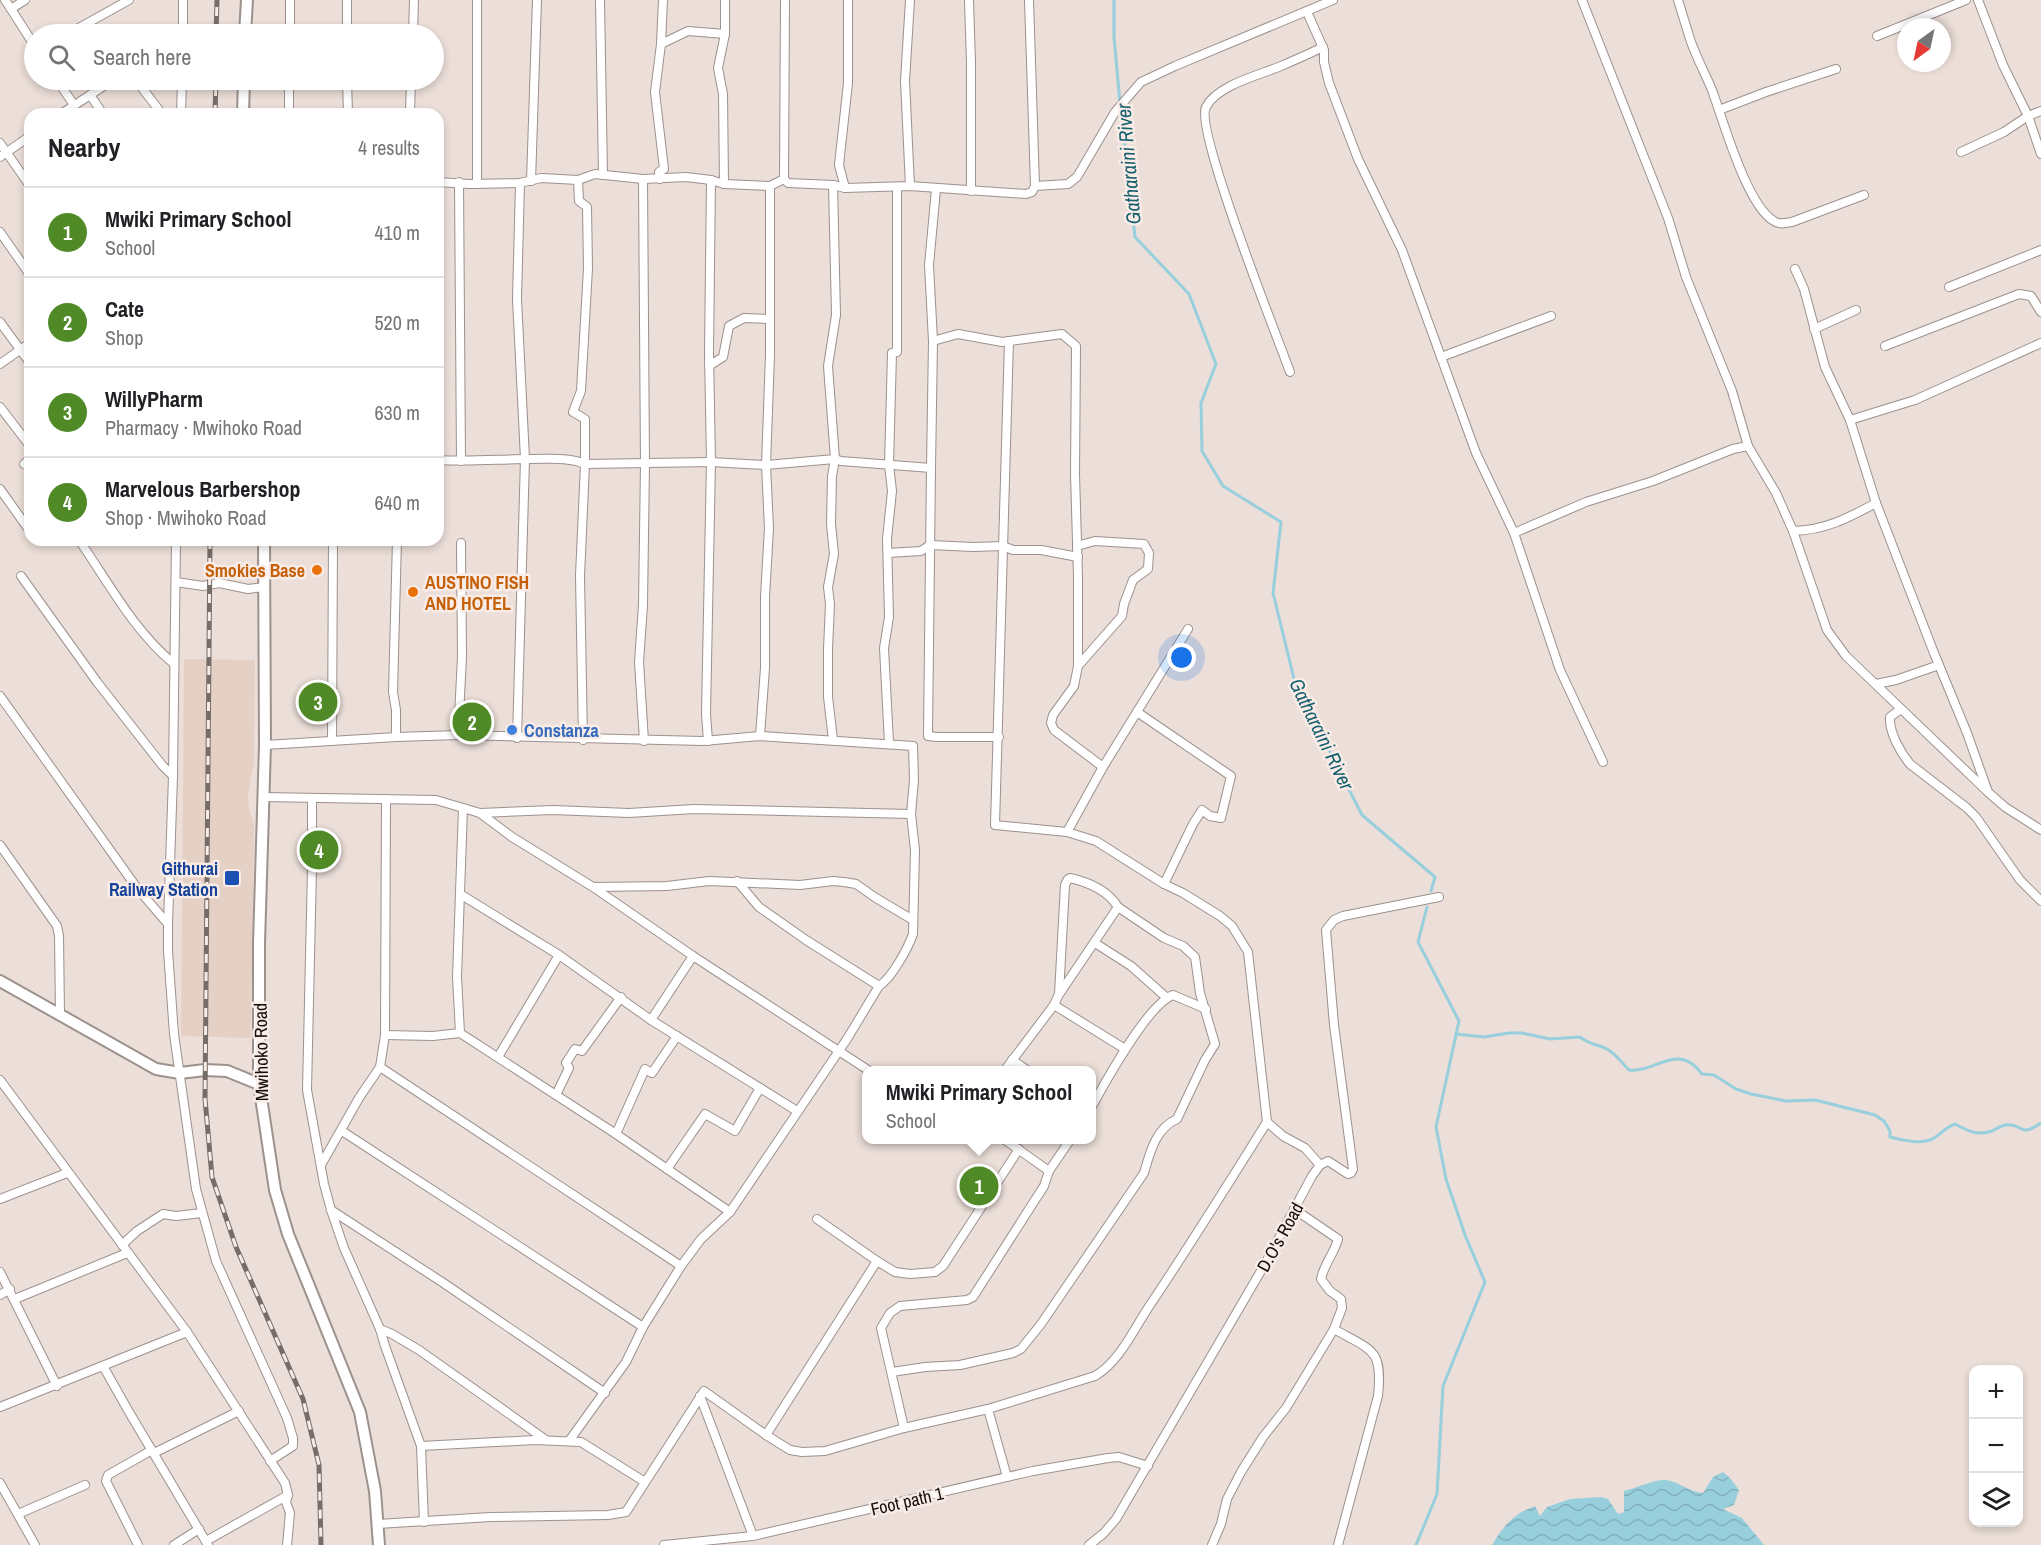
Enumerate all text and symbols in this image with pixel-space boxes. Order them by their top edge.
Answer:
north arrow [1897,18,1951,72]
search box [24,24,444,90]
icon: search [45,41,78,74]
text: Search here [93,42,191,72]
water label: Gatharaini River [1109,102,1147,226]
text: Nearby [48,130,120,165]
text: 4 results [358,134,420,161]
text: Mwiki Primary School [105,204,292,234]
text: 1 [63,219,72,246]
text: 410 m [374,219,420,246]
text: School [105,234,155,261]
text: Cate [105,294,144,324]
text: 2 [63,309,72,336]
text: 520 m [374,309,420,336]
text: Shop [105,324,143,351]
text: WillyPharm [105,384,203,414]
text: 3 [63,399,72,426]
text: 630 m [374,399,420,426]
text: Pharmacy · Mwihoko Road [105,414,302,441]
text: Marvelous Barbershop [105,474,301,504]
text: 4 [63,489,72,516]
text: 640 m [374,489,420,516]
text: Shop · Mwihoko Road [105,504,266,531]
place label: Smokies Base [205,558,305,583]
marker: Smokies Base [310,563,324,577]
place label: AUSTINO FISH AND HOTEL [425,570,529,616]
marker: AUSTINO FISH AND HOTEL [406,585,420,599]
your location [1167,643,1196,672]
water label: Gatharaini River [1283,674,1361,795]
pin: 3 [298,680,338,724]
pin: 2 [452,700,492,744]
place label: Constanza [524,718,599,743]
marker: Constanza [505,723,519,737]
pin: 4 [300,828,338,872]
place label: Githurai Railway Station [109,856,218,902]
marker: Githurai Railway Station [223,869,241,887]
street label: Mwihoko Road [248,1003,274,1101]
popup [862,1066,1096,1144]
text: Mwiki Primary School [886,1077,1072,1107]
text: School [886,1107,936,1134]
pin: 1 [960,1164,998,1208]
street label: D.O's Road [1251,1198,1309,1276]
map controls [1969,1365,2023,1527]
button: + [1969,1365,2023,1419]
button: − [1969,1419,2023,1473]
button: layers [1969,1473,2023,1527]
street label: Foot path 1 [868,1480,947,1521]

